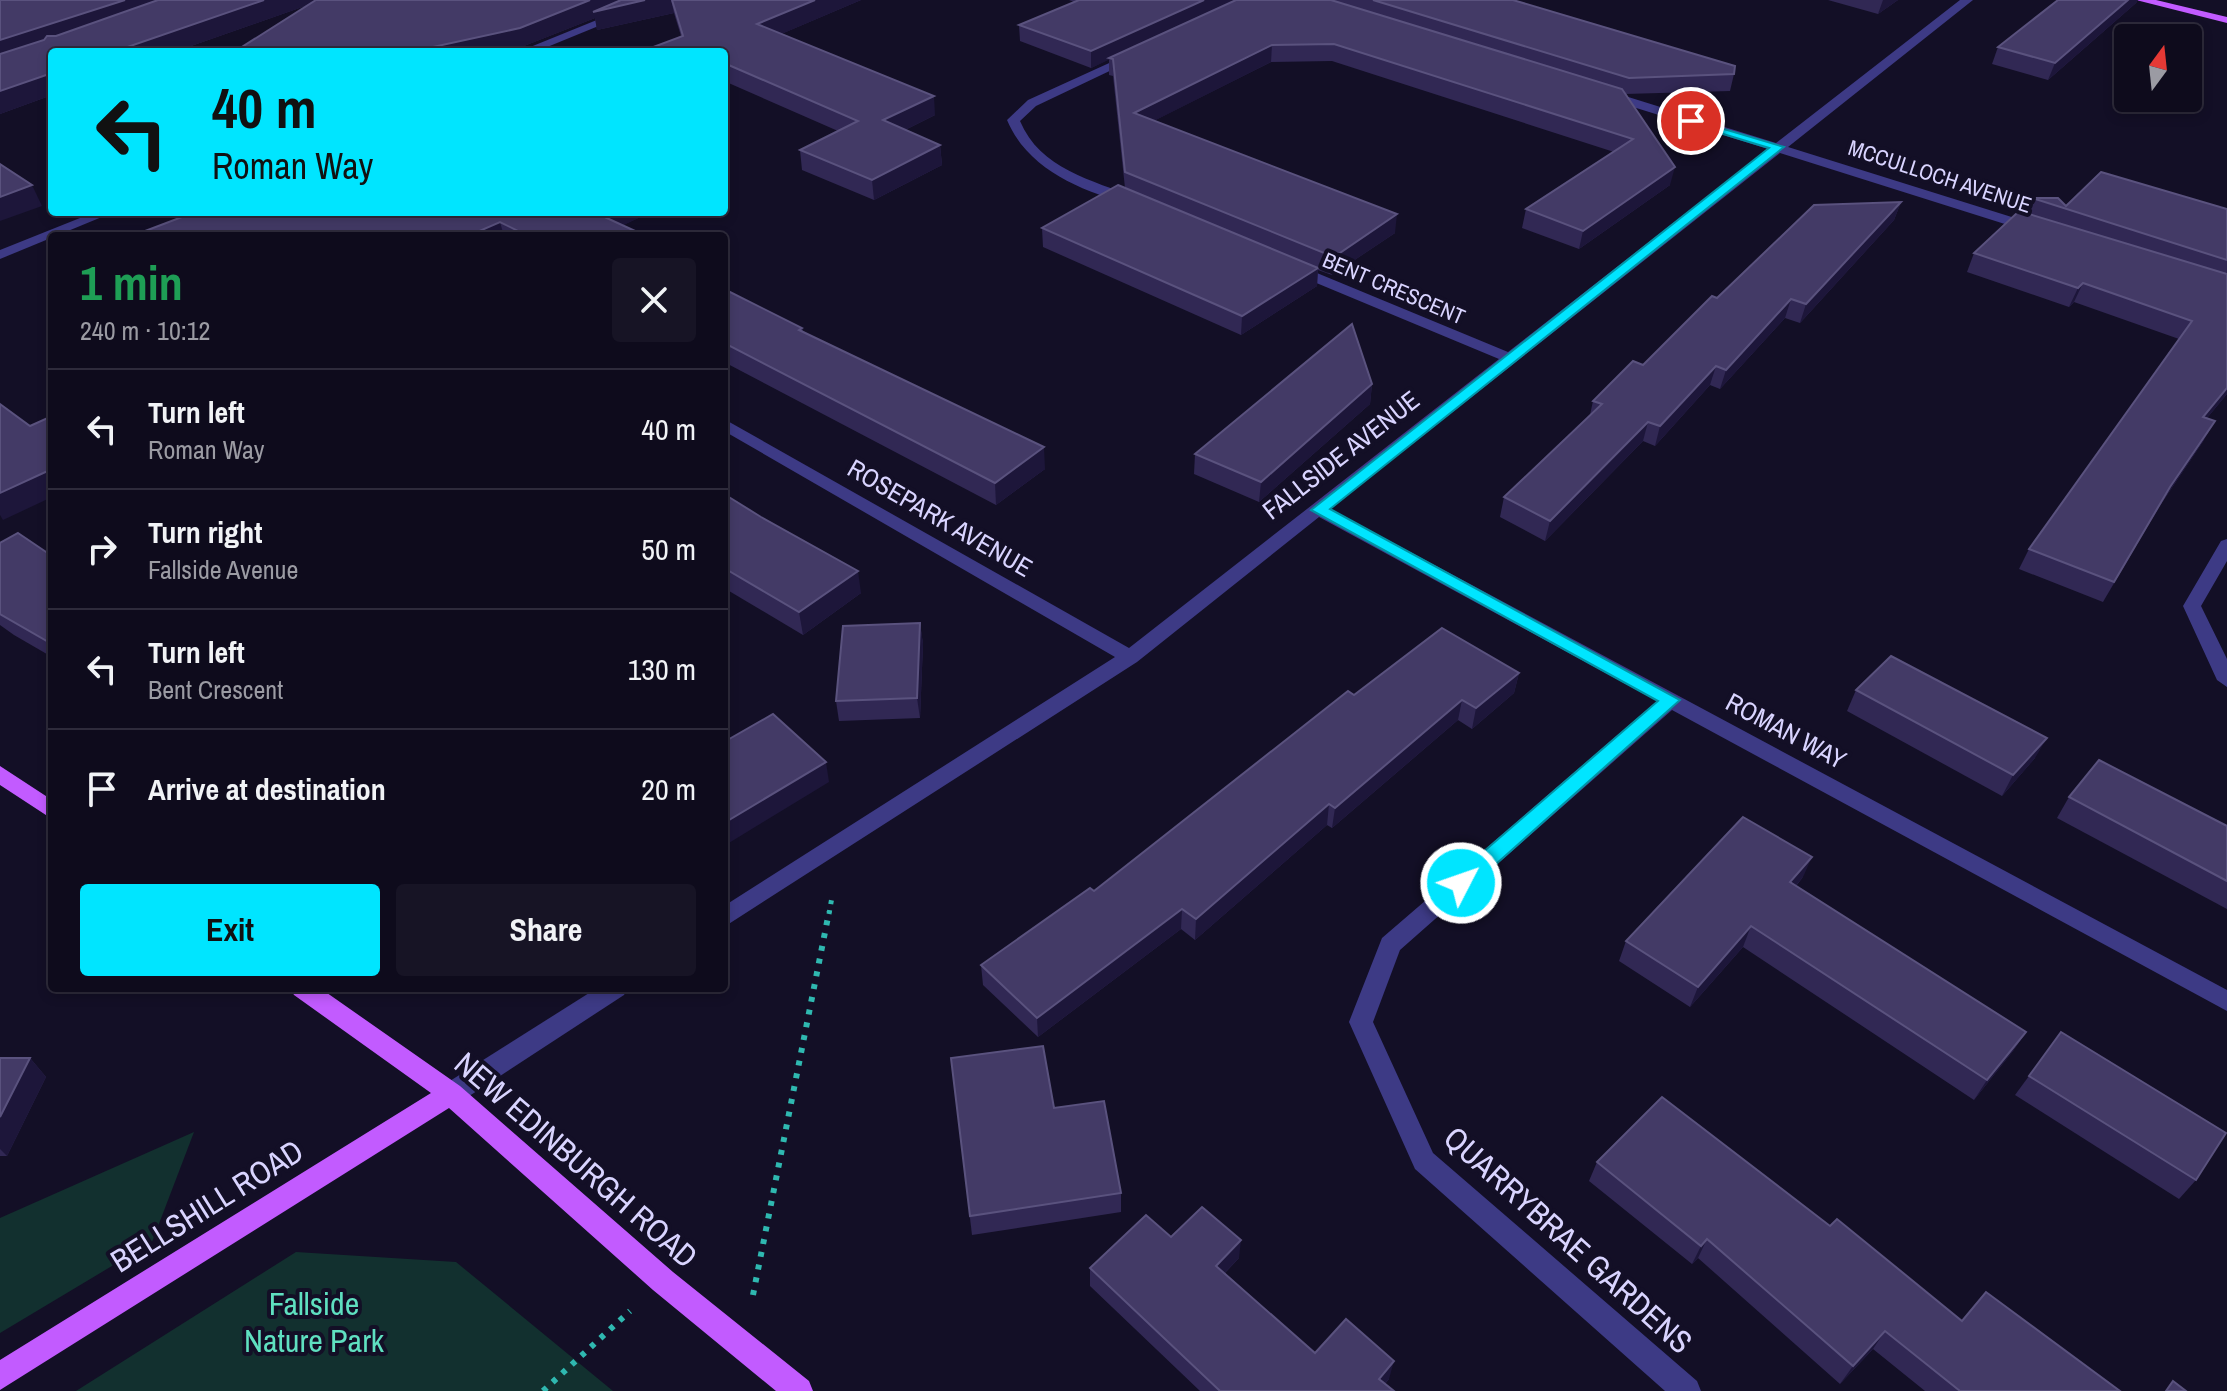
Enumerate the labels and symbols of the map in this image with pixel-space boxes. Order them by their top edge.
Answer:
north arrow [2114,24,2202,112]
pin [1657,87,1725,155]
street label: MCCULLOCH AVENUE [1844,132,2036,220]
street label: BENT CRESCENT [1318,244,1470,332]
street label: FALLSIDE AVENUE [1255,382,1426,527]
street label: ROSEPARK AVENUE [842,450,1039,585]
street label: ROMAN WAY [1720,684,1853,777]
position arrow [1419,841,1503,925]
street label: NEW EDINBURGH ROAD [446,1042,707,1277]
street label: QUARRYBRAE GARDENS [1435,1116,1702,1363]
street label: BELLSHILL ROAD [102,1129,311,1282]
park label: Fallside Nature Park [244,1282,385,1362]

